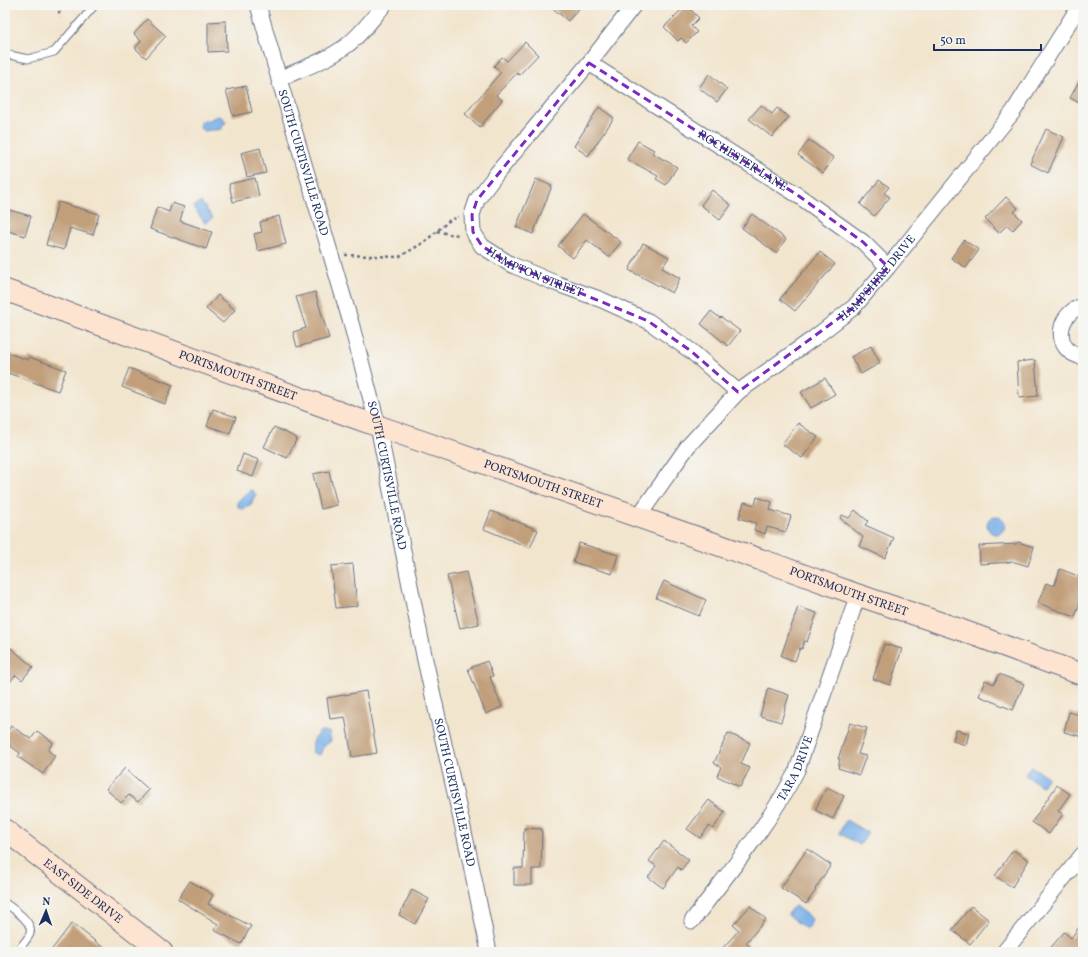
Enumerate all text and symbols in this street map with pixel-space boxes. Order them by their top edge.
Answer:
scale bar [934,26,1041,52]
text: 50 m [940,33,966,49]
street label: SOUTH CURTISVILLE ROAD [274,88,332,238]
street label: ROCHESTER LANE [694,127,790,196]
street label: HAMPSHIRE DRIVE [835,232,920,325]
street label: HAMPTON STREET [483,244,585,301]
street label: PORTSMOUTH STREET [176,347,299,405]
street label: SOUTH CURTISVILLE ROAD [363,399,410,552]
street label: PORTSMOUTH STREET [481,456,604,513]
street label: PORTSMOUTH STREET [787,563,910,620]
street label: SOUTH CURTISVILLE ROAD [429,717,478,868]
street label: TARA DRIVE [774,734,817,805]
street label: EAST SIDE DRIVE [39,856,126,928]
north arrow [26,891,66,931]
text: N [42,895,51,910]

